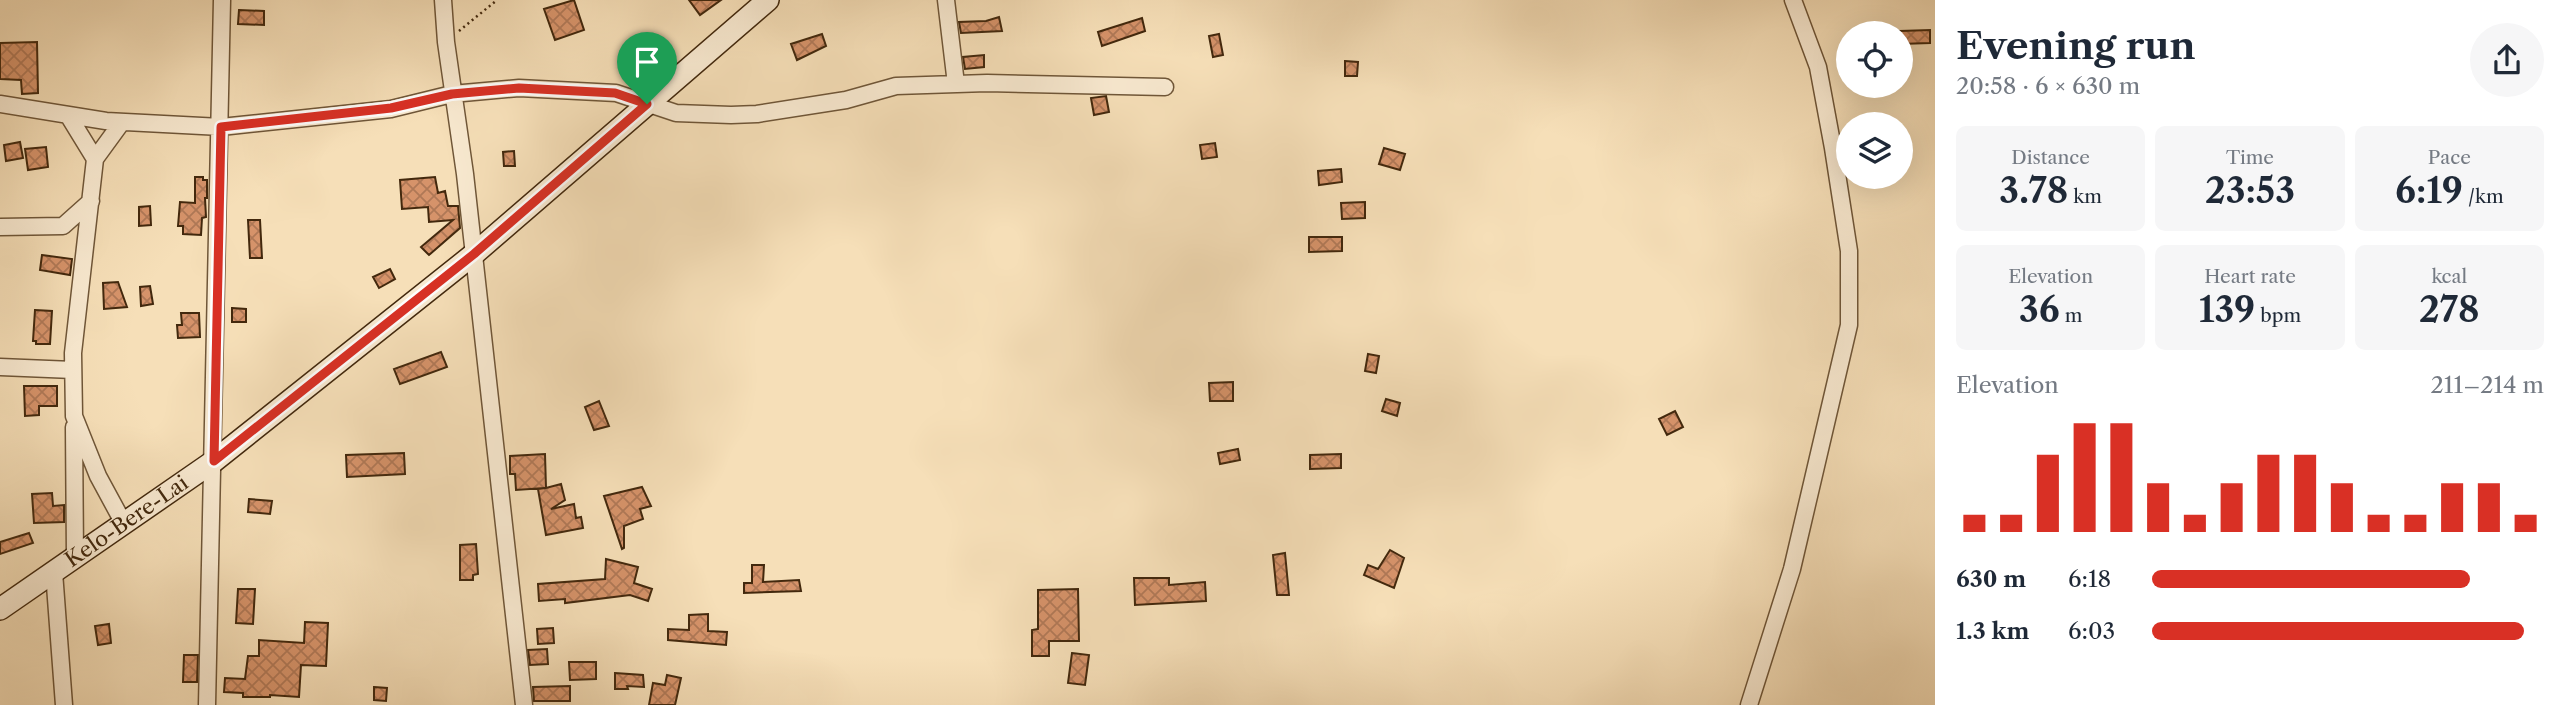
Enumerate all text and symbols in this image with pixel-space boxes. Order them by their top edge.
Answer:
map controls [1836,21,1913,189]
button: locate [1836,21,1913,98]
text: Evening run [1956,22,2196,69]
button: share [2470,23,2544,97]
pin [617,32,677,104]
icon: arrive [628,43,666,81]
text: 20:58 · 6 × 630 m [1956,72,2140,100]
button: layers [1836,112,1913,189]
text: Distance [2011,146,2090,169]
text: Time [2226,146,2274,169]
text: Pace [2428,146,2471,169]
text: 3.78 [1999,169,2068,212]
text: 23:53 [2205,169,2295,212]
text: 6:19 [2395,169,2463,212]
text: km [2068,185,2102,208]
text: /km [2463,185,2504,208]
text: Elevation [2008,265,2093,288]
text: Heart rate [2204,265,2296,288]
text: kcal [2431,265,2467,288]
text: 36 [2019,288,2060,331]
text: 139 [2199,288,2255,331]
text: 278 [2419,288,2480,331]
text: m [2060,304,2082,327]
text: bpm [2255,304,2301,327]
text: Elevation [1956,371,2059,399]
text: 211–214 m [2431,371,2544,399]
street label: Kelo-Bere-Lai [60,470,193,572]
text: 630 m [1956,565,2026,593]
text: 6:18 [2068,565,2111,593]
text: 1.3 km [1956,617,2030,645]
text: 6:03 [2068,617,2115,645]

